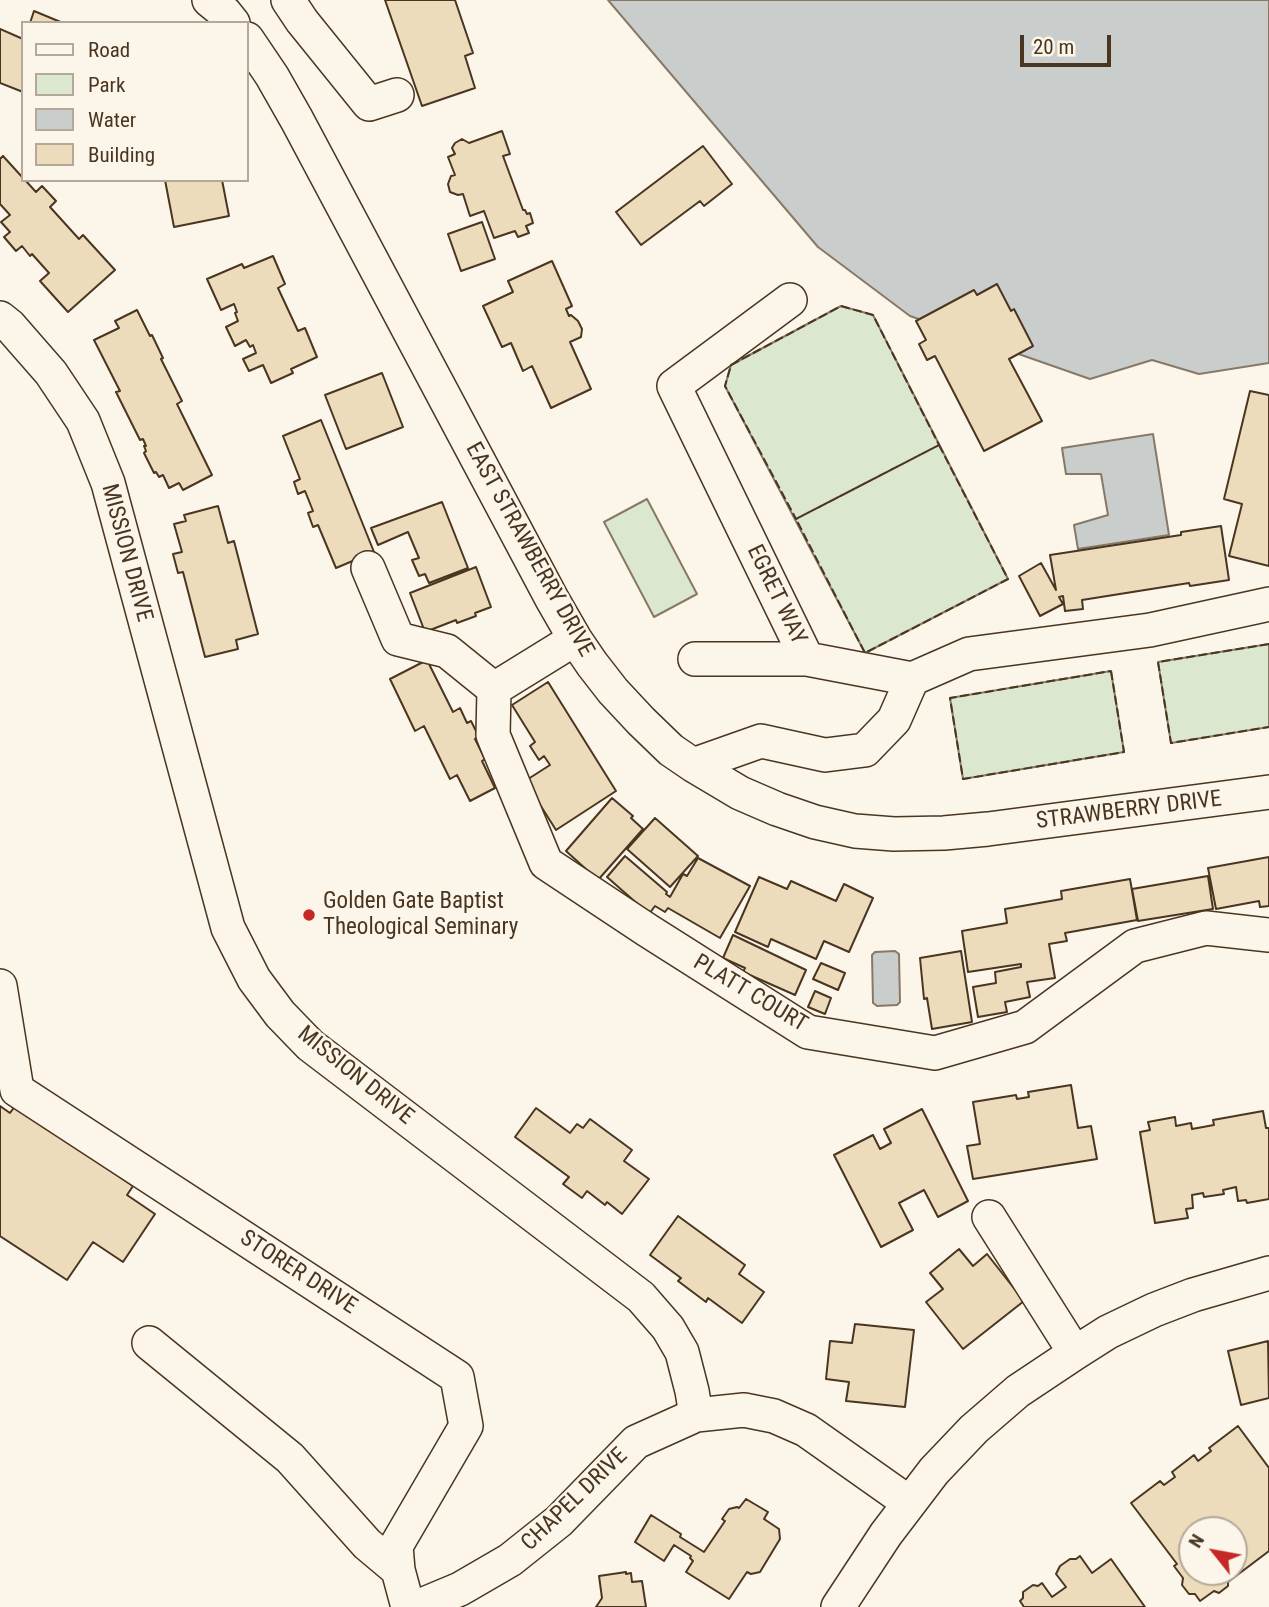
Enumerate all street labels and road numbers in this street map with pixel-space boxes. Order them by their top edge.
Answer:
street label: EAST STRAWBERRY DRIVE [459,438,599,662]
street label: MISSION DRIVE [94,481,158,625]
street label: EGRET WAY [740,541,812,649]
street label: STRAWBERRY DRIVE [1035,786,1223,836]
street label: PLATT COURT [688,949,812,1039]
street label: MISSION DRIVE [291,1021,419,1131]
street label: STORER DRIVE [234,1225,362,1321]
street label: CHAPEL DRIVE [516,1443,634,1557]

